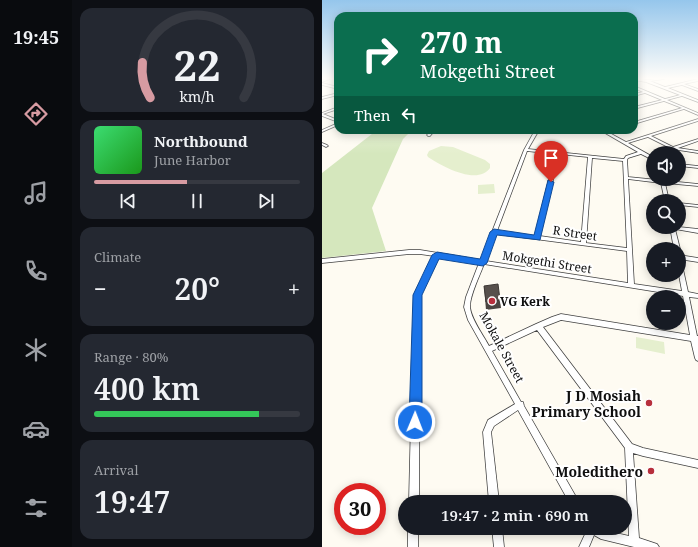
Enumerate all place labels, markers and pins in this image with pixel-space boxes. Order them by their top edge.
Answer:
pin [534,141,568,182]
place label: VG Kerk [500,293,550,310]
marker: VG Kerk [487,296,497,306]
place label: J D Mosiah Primary School [532,386,641,421]
marker: J D Mosiah Primary School [644,398,654,408]
place label: Moledithero [555,462,643,481]
marker: Moledithero [646,466,656,476]

